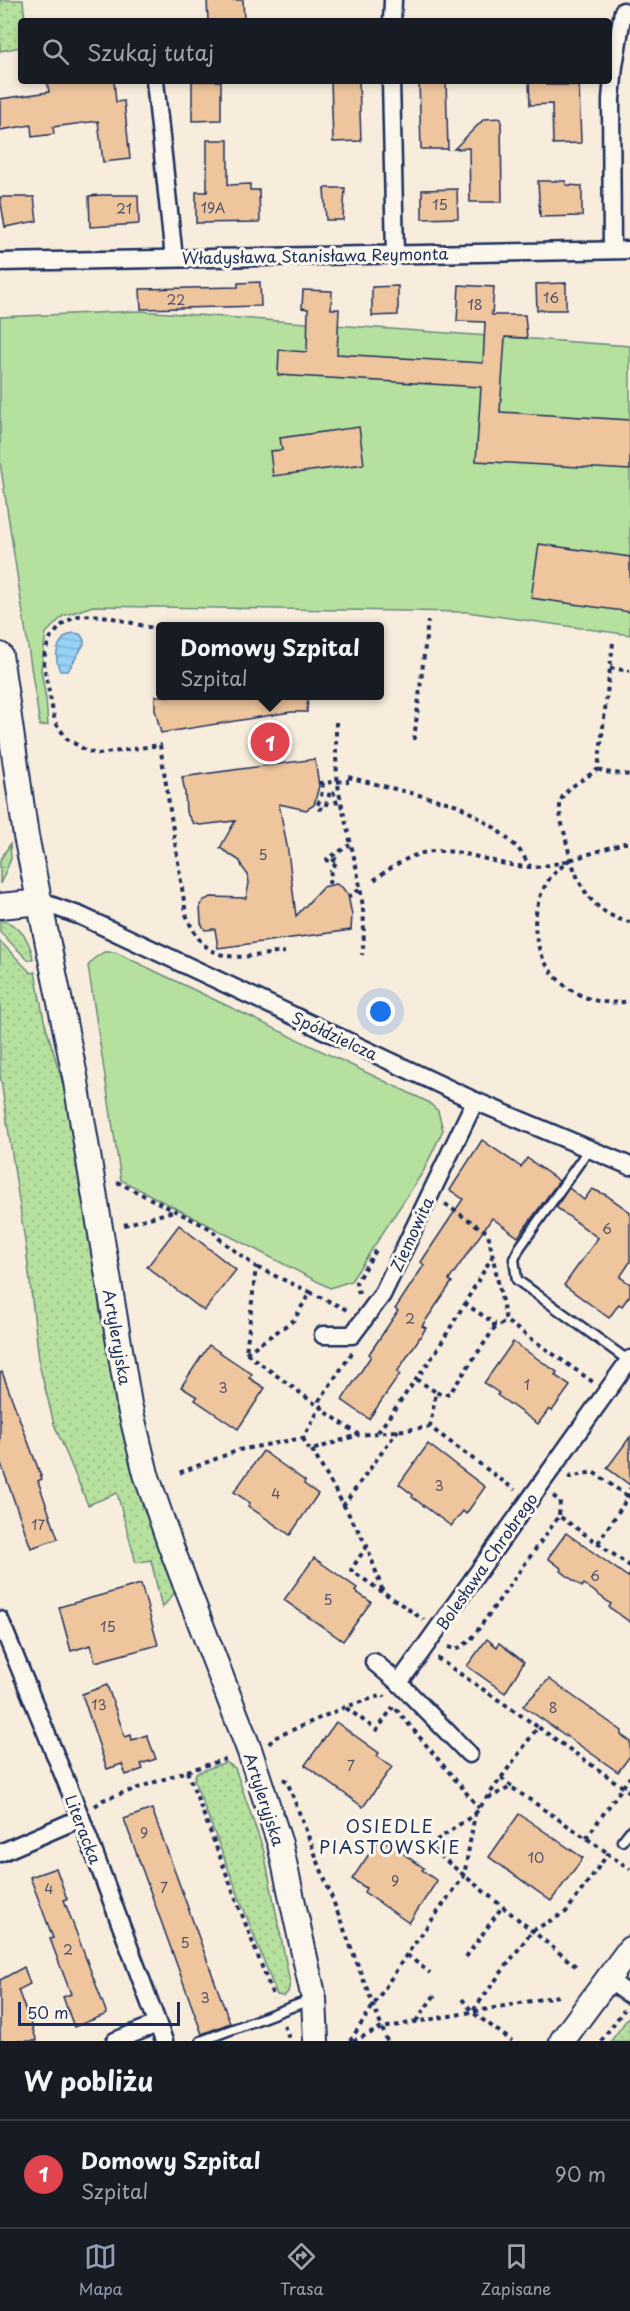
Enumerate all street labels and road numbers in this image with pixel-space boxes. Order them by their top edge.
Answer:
street label: Władysława Stanisława Reymonta [182,241,448,269]
street label: Spółdzielcza [288,1005,382,1065]
street label: Ziemowita [383,1193,439,1275]
street label: Artyleryjska [98,1287,138,1387]
street label: Bolesława Chrobrego [430,1488,542,1634]
street label: Artyleryjska [239,1749,291,1849]
street label: Literacka [60,1791,108,1867]

